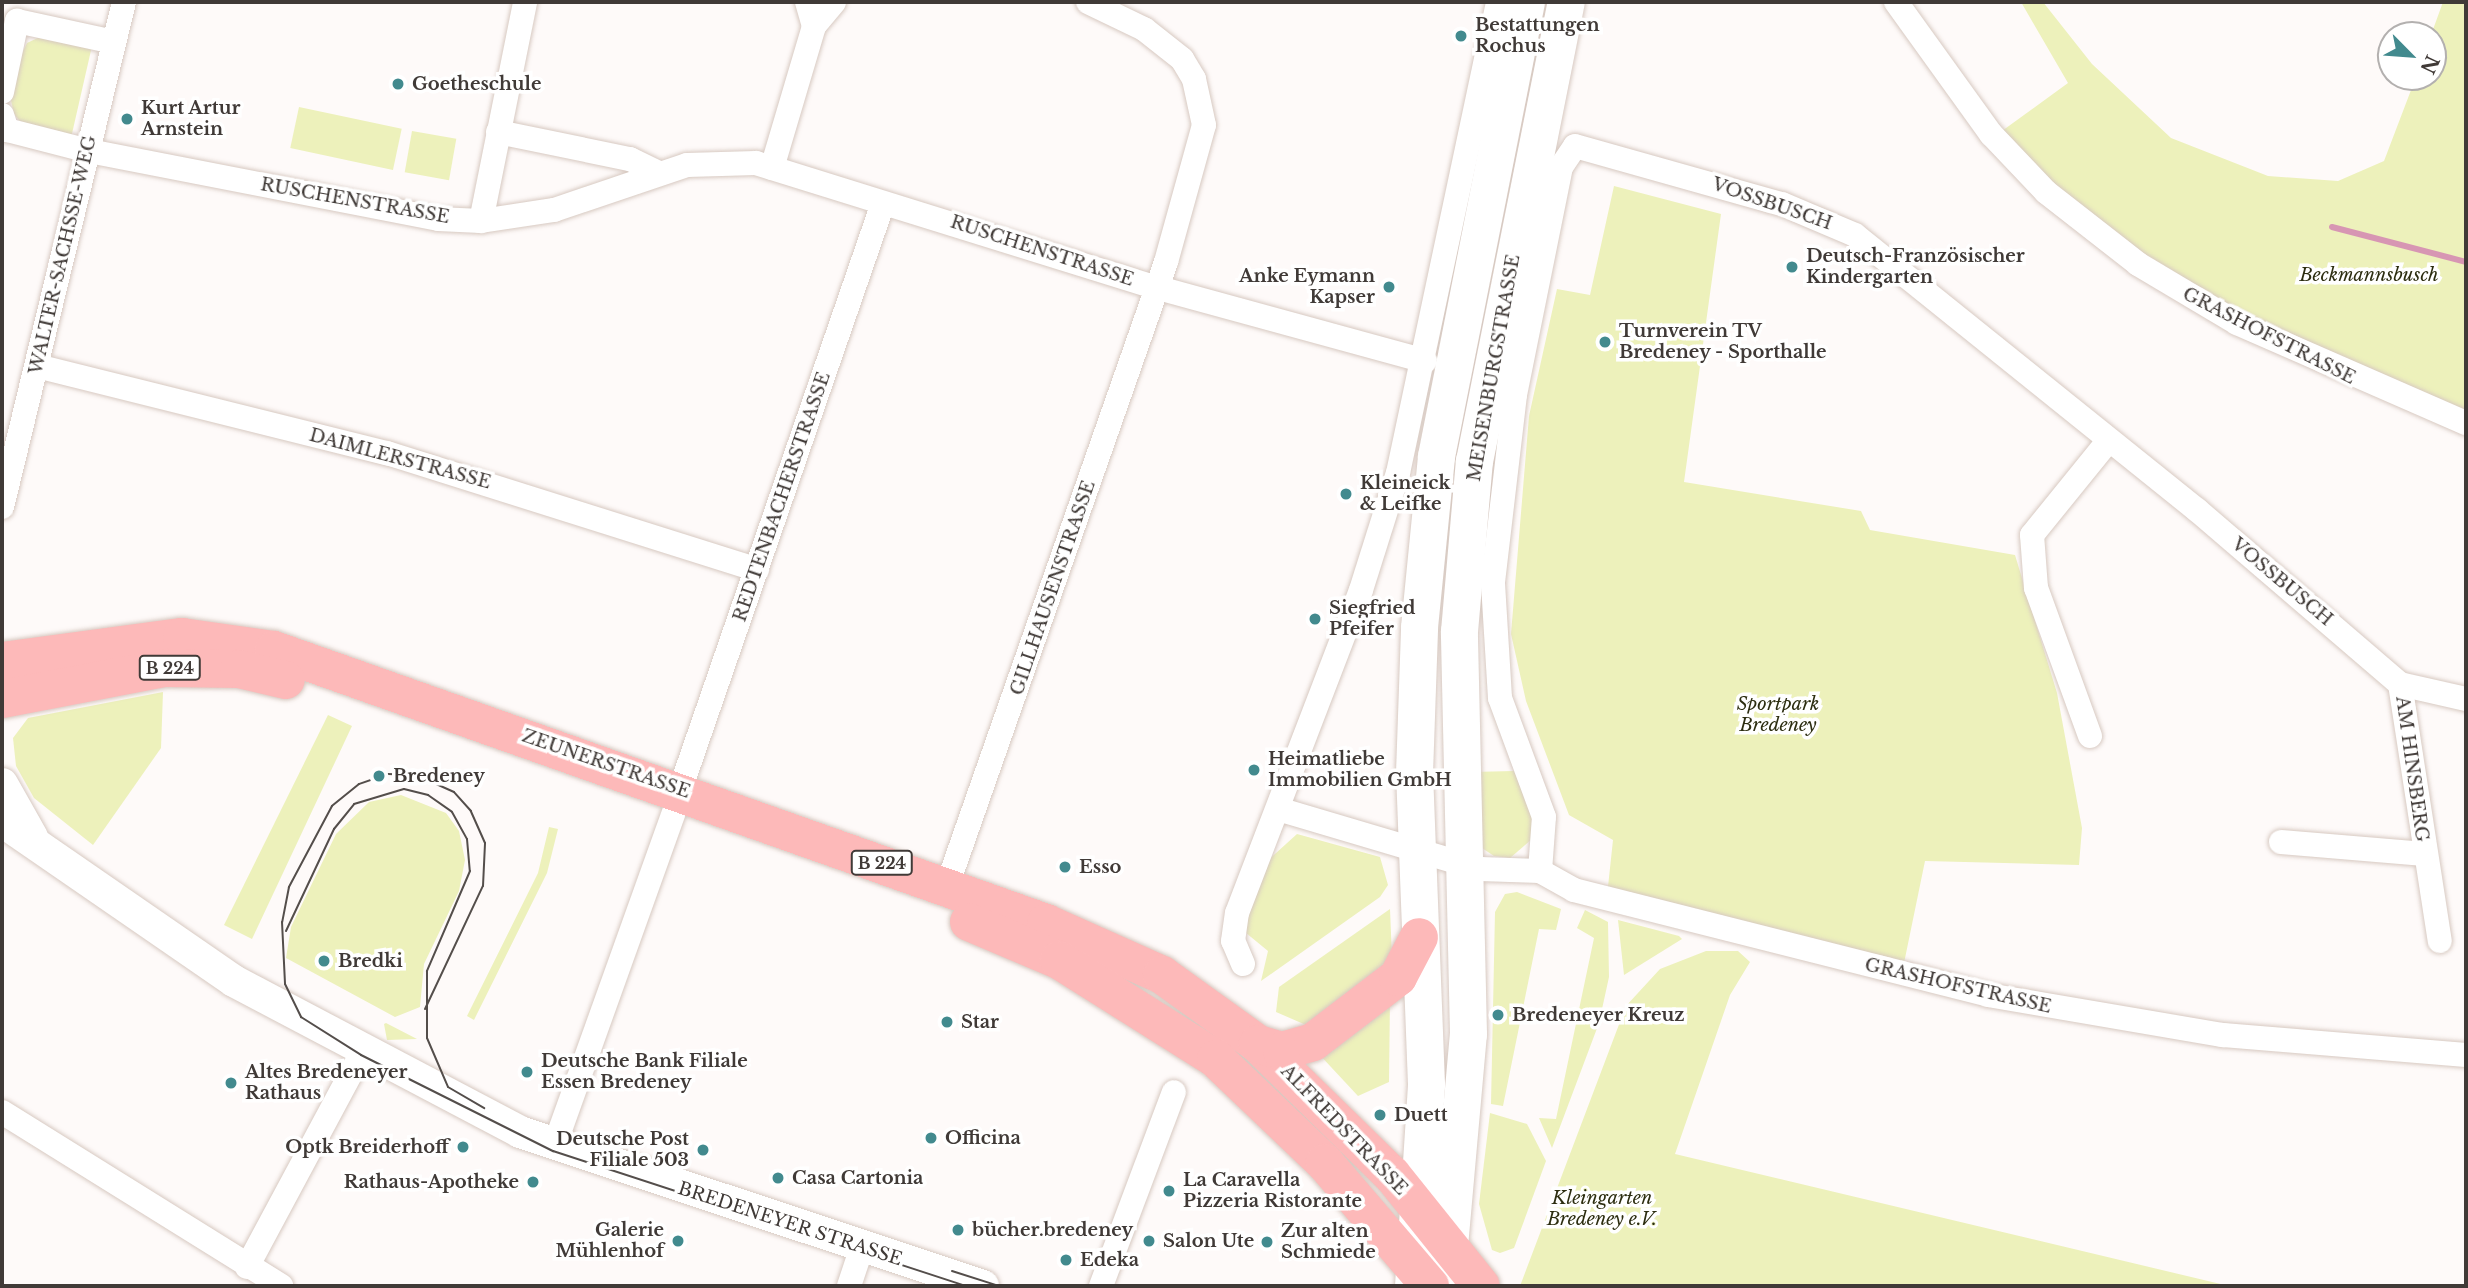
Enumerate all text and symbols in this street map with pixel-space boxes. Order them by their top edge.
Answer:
place label: Bestattungen Rochus [1475,15,1600,58]
north arrow [2377,21,2447,91]
marker: Bestattungen Rochus [1453,28,1469,44]
text: N [2415,51,2444,77]
place label: Goetheschule [412,73,542,95]
marker: Goetheschule [390,76,406,92]
place label: Kurt Artur Arnstein [141,98,241,140]
marker: Kurt Artur Arnstein [119,111,135,127]
street label: WALTER-SACHSSE-WEG [25,133,101,377]
street label: VOSSBUSCH [1709,173,1835,235]
street label: RUSCHENSTRASSE [259,174,451,228]
street label: RUSCHENSTRASSE [948,211,1136,291]
place label: Deutsch-Französischer Kindergarten [1806,246,2025,288]
street label: MEISENBURGSTRASSE [1463,253,1525,483]
marker: Deutsch-Französischer Kindergarten [1784,259,1800,275]
park label: Beckmannsbusch [2299,264,2439,286]
place label: Anke Eymann Kapser [1239,266,1375,308]
marker: Anke Eymann Kapser [1381,279,1397,295]
street label: GRASHOFSTRASSE [2179,283,2359,389]
place label: Turnverein TV Bredeney - Sporthalle [1619,321,1827,364]
marker: Turnverein TV Bredeney - Sporthalle [1597,334,1613,350]
street label: REDTENBACHERSTRASSE [729,369,835,625]
street label: DAIMLERSTRASSE [307,424,493,494]
place label: Kleineick & Leifke [1360,473,1450,516]
street label: GILLHAUSENSTRASSE [1006,478,1100,698]
marker: Kleineick & Leifke [1338,486,1354,502]
street label: VOSSBUSCH [2227,533,2337,631]
place label: Siegfried Pfeifer [1329,598,1415,640]
marker: Siegfried Pfeifer [1307,611,1323,627]
road number: B 224 [138,656,202,680]
park label: Sportpark Bredeney [1737,694,1819,736]
street label: AM HINSBERG [2391,695,2433,843]
street label: ZEUNERSTRASSE [519,725,693,803]
place label: Heimatliebe Immobilien GmbH [1268,749,1452,792]
marker: Heimatliebe Immobilien GmbH [1246,762,1262,778]
place label: Bredeney [393,765,485,787]
marker: Bredeney [371,768,387,784]
road number: B 224 [850,850,914,876]
place label: Esso [1079,856,1121,878]
marker: Esso [1057,859,1073,875]
place label: Bredki [338,950,403,972]
marker: Bredki [316,953,332,969]
street label: GRASHOFSTRASSE [1863,954,2053,1018]
place label: Bredeneyer Kreuz [1512,1004,1685,1026]
marker: Bredeneyer Kreuz [1490,1007,1506,1023]
place label: Star [961,1011,999,1033]
marker: Star [939,1014,955,1030]
place label: Deutsche Bank Filiale Essen Bredeney [541,1051,748,1094]
street label: ALFREDSTRASSE [1276,1060,1412,1200]
place label: Altes Bredeneyer Rathaus [245,1062,407,1104]
marker: Deutsche Bank Filiale Essen Bredeney [519,1064,535,1080]
marker: Altes Bredeneyer Rathaus [223,1075,239,1091]
place label: Duett [1394,1104,1448,1126]
marker: Duett [1372,1107,1388,1123]
place label: Officina [945,1127,1021,1149]
place label: Deutsche Post Filiale 503 [556,1129,689,1172]
marker: Officina [923,1130,939,1146]
place label: Optk Breiderhoff [285,1136,449,1158]
marker: Optk Breiderhoff [455,1139,471,1155]
marker: Deutsche Post Filiale 503 [695,1142,711,1158]
place label: Casa Cartonia [792,1167,923,1189]
marker: Casa Cartonia [770,1170,786,1186]
place label: La Caravella Pizzeria Ristorante [1183,1170,1362,1212]
place label: Rathaus-Apotheke [344,1171,519,1193]
marker: Rathaus-Apotheke [525,1174,541,1190]
street label: BREDENEYER STRASSE [675,1177,905,1271]
marker: La Caravella Pizzeria Ristorante [1161,1183,1177,1199]
park label: Kleingarten Bredeney e.V. [1547,1188,1657,1230]
place label: bücher.bredeney [972,1219,1133,1241]
place label: Galerie Mühlenhof [555,1220,664,1262]
place label: Zur alten Schmiede [1281,1221,1376,1264]
marker: bücher.bredeney [950,1222,966,1238]
place label: Salon Ute [1163,1230,1254,1252]
marker: Galerie Mühlenhof [670,1233,686,1249]
marker: Salon Ute [1141,1233,1157,1249]
marker: Zur alten Schmiede [1259,1234,1275,1250]
place label: Edeka [1080,1249,1139,1271]
marker: Edeka [1058,1252,1074,1268]

